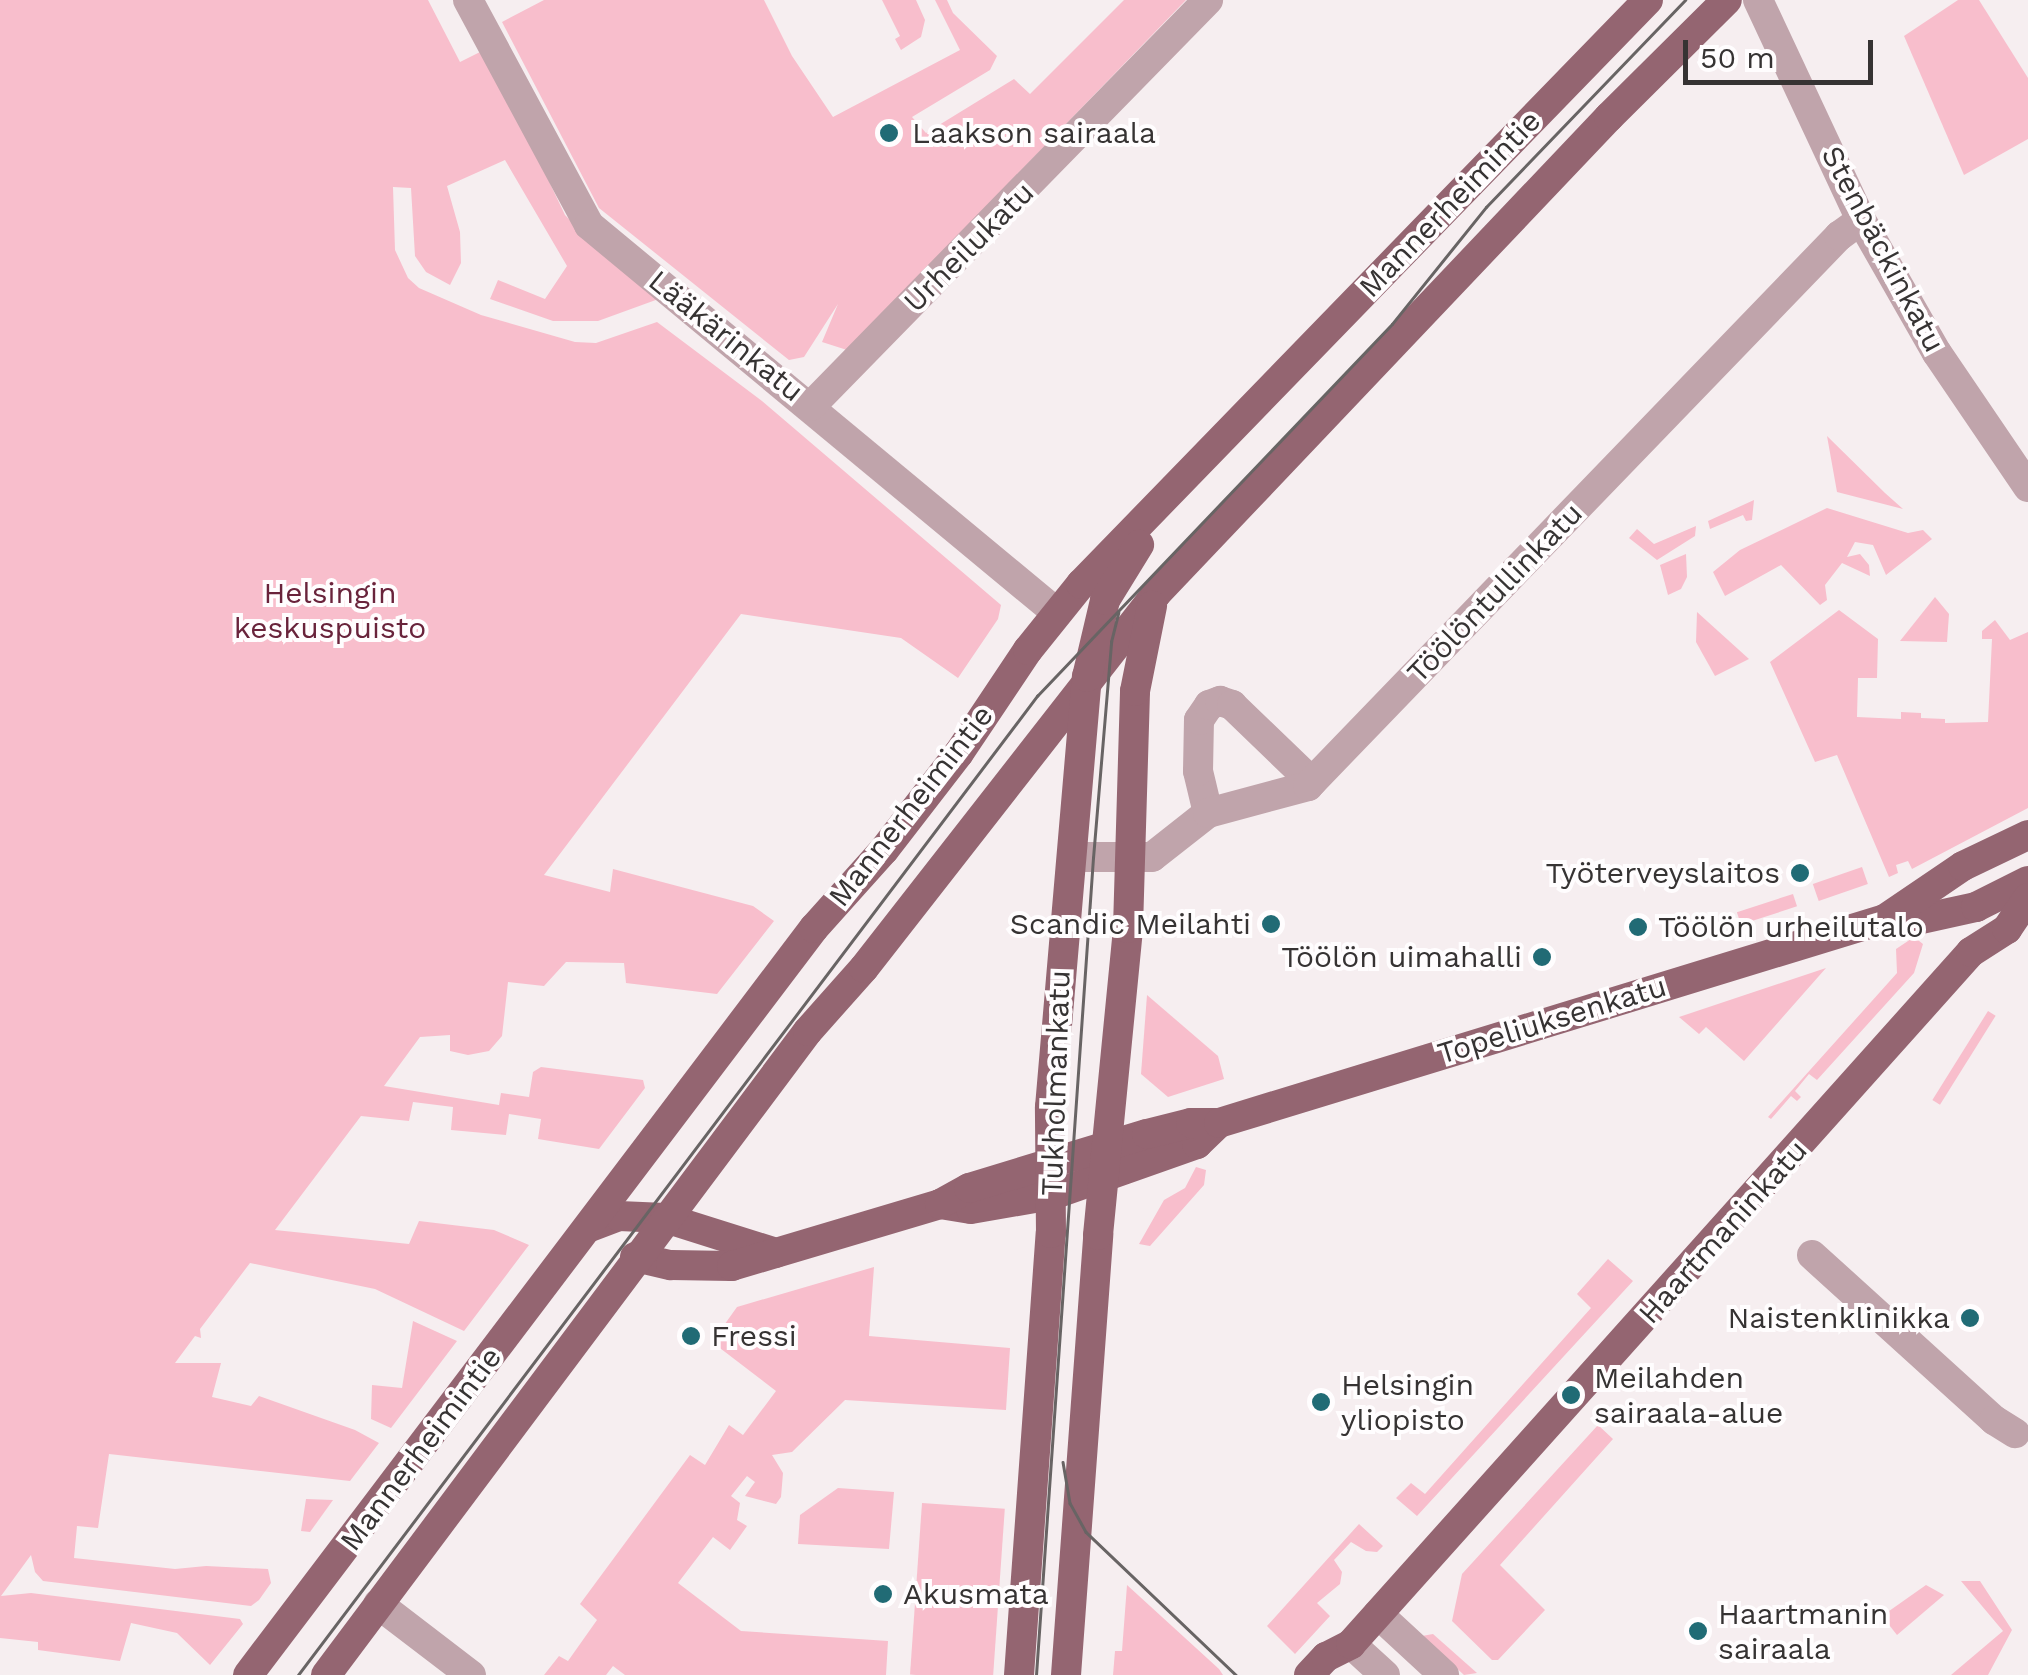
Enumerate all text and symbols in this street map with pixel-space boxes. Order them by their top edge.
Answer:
scale bar [1688,20,1878,82]
text: 50 m [1700,40,1775,75]
street label: Mannerheimintie [1352,103,1548,305]
place label: Laakson sairaala [912,115,1156,151]
marker: Laakson sairaala [876,120,902,146]
street label: Stenbäckinkatu [1814,140,1952,358]
street label: Urheilukatu [897,175,1041,319]
street label: Lääkärinkatu [641,263,811,409]
street label: Töölöntullinkatu [1400,495,1590,691]
park label: Helsingin keskuspuisto [234,575,426,646]
street label: Mannerheimintie [821,698,1001,914]
place label: Työterveyslaitos [1545,855,1780,891]
marker: Työterveyslaitos [1789,862,1811,884]
place label: Scandic Meilahti [1010,906,1251,942]
place label: Töölön urheilutalo [1658,909,1924,945]
marker: Scandic Meilahti [1260,913,1282,935]
marker: Töölön urheilutalo [1627,916,1649,938]
place label: Töölön uimahalli [1281,939,1522,975]
marker: Töölön uimahalli [1531,946,1553,968]
street label: Topeliuksenkatu [1433,968,1671,1072]
street label: Tukholmankatu [1034,970,1078,1196]
street label: Haartmaninkatu [1631,1133,1815,1331]
place label: Naistenklinikka [1728,1300,1950,1336]
marker: Naistenklinikka [1959,1307,1981,1329]
place label: Fressi [711,1318,797,1354]
marker: Fressi [680,1325,702,1347]
street label: Mannerheimintie [333,1340,509,1558]
place label: Meilahden sairaala-alue [1594,1360,1783,1430]
place label: Helsingin yliopisto [1341,1367,1474,1438]
marker: Meilahden sairaala-alue [1558,1382,1584,1408]
marker: Helsingin yliopisto [1310,1391,1332,1413]
place label: Akusmata [903,1576,1049,1612]
marker: Akusmata [872,1583,894,1605]
place label: Haartmanin sairaala [1718,1596,1888,1666]
marker: Haartmanin sairaala [1687,1620,1709,1642]

